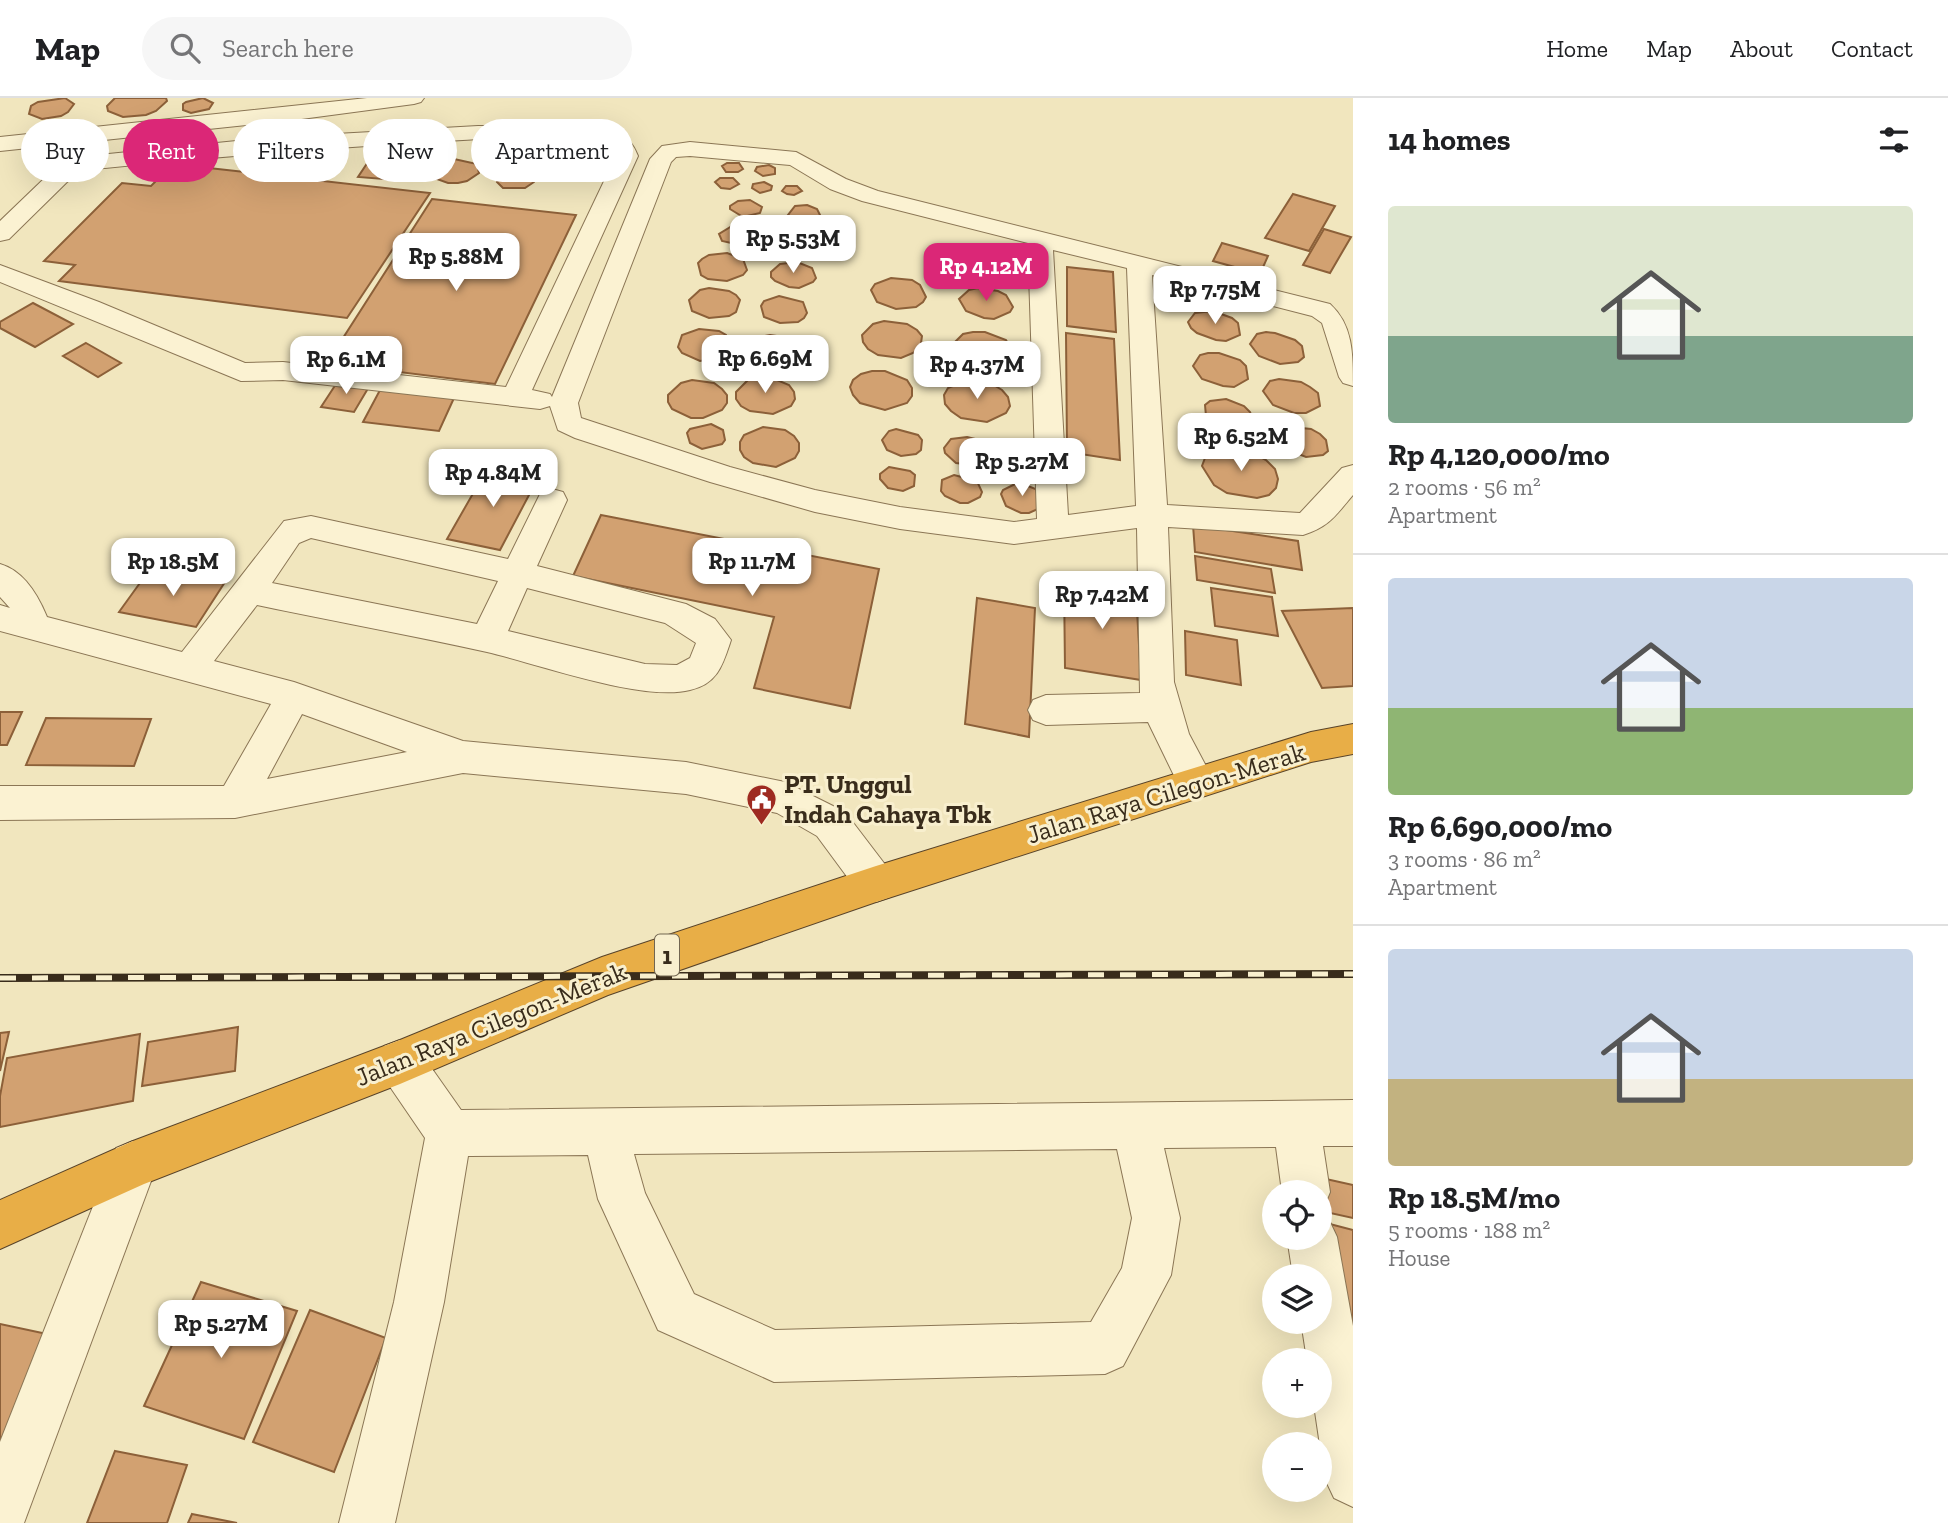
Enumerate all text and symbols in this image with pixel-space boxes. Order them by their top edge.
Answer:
search box [142,17,632,80]
text: Map [35,29,100,68]
icon: search [166,29,204,67]
text: Search here [222,32,354,64]
text: Home [1546,34,1608,63]
text: Map [1646,34,1692,63]
text: About [1730,34,1793,63]
text: Contact [1831,34,1913,63]
chip: Buy [21,119,109,182]
chip: Rent [123,119,219,182]
chip: Filters [233,119,349,182]
chip: New [363,119,457,182]
chip: Apartment [471,119,633,182]
icon: filters [1875,121,1913,159]
text: 14 homes [1388,122,1511,158]
pin: Rp 5.53M [721,216,865,275]
text: Rp 5.53M [746,224,840,252]
pin: Rp 5.88M [384,234,528,293]
text: Rp 5.88M [409,242,503,270]
pin: Rp 4.12M [914,244,1058,303]
text: Rp 4.12M [940,252,1032,280]
icon: home [1588,252,1714,378]
pin: Rp 7.75M [1143,266,1287,326]
text: Rp 7.75M [1169,275,1261,303]
pin: Rp 6.1M [281,336,411,396]
pin: Rp 6.69M [693,336,837,395]
pin: Rp 4.37M [905,342,1049,401]
text: Rp 6.69M [718,344,812,372]
text: Rp 6.1M [306,345,386,373]
text: Rp 4.37M [930,350,1024,378]
pin: Rp 6.52M [1169,414,1313,473]
text: Rp 6.52M [1194,422,1288,450]
text: Rp 4,120,000/mo [1388,437,1610,473]
pin: Rp 5.27M [950,438,1094,498]
text: Rp 5.27M [975,447,1069,475]
pin: Rp 4.84M [421,450,565,509]
text: Rp 4.84M [445,458,541,486]
text: 2 rooms · 56 m² [1388,473,1541,501]
text: Apartment [1388,501,1497,529]
pin: Rp 18.5M [101,538,245,598]
pin: Rp 11.7M [680,538,824,598]
text: Rp 18.5M [127,547,219,575]
text: Rp 11.7M [708,547,796,575]
pin: Rp 7.42M [1030,572,1174,631]
text: Rp 7.42M [1055,580,1149,608]
icon: home [1588,624,1714,750]
street label: Jalan Raya Cilegon-Merak [1023,735,1309,851]
place label: PT. Unggul Indah Cahaya Tbk [784,768,992,830]
public building icon: PT. Unggul Indah Cahaya Tbk [744,782,778,826]
text: Rp 6,690,000/mo [1388,809,1612,845]
text: 3 rooms · 86 m² [1388,845,1541,873]
text: Apartment [1388,873,1497,901]
road number: 1 [655,934,679,976]
street label: Jalan Raya Cilegon-Merak [351,955,631,1093]
icon: home [1588,995,1714,1121]
map controls [1262,1180,1332,1502]
button: locate [1262,1180,1332,1250]
text: Rp 18.5M/mo [1388,1180,1560,1216]
text: 5 rooms · 188 m² [1388,1216,1550,1244]
text: House [1388,1244,1450,1272]
button: layers [1262,1264,1332,1334]
pin: Rp 5.27M [149,1300,293,1360]
text: Rp 5.27M [174,1309,268,1337]
button: + [1262,1348,1332,1418]
button: − [1262,1432,1332,1502]

